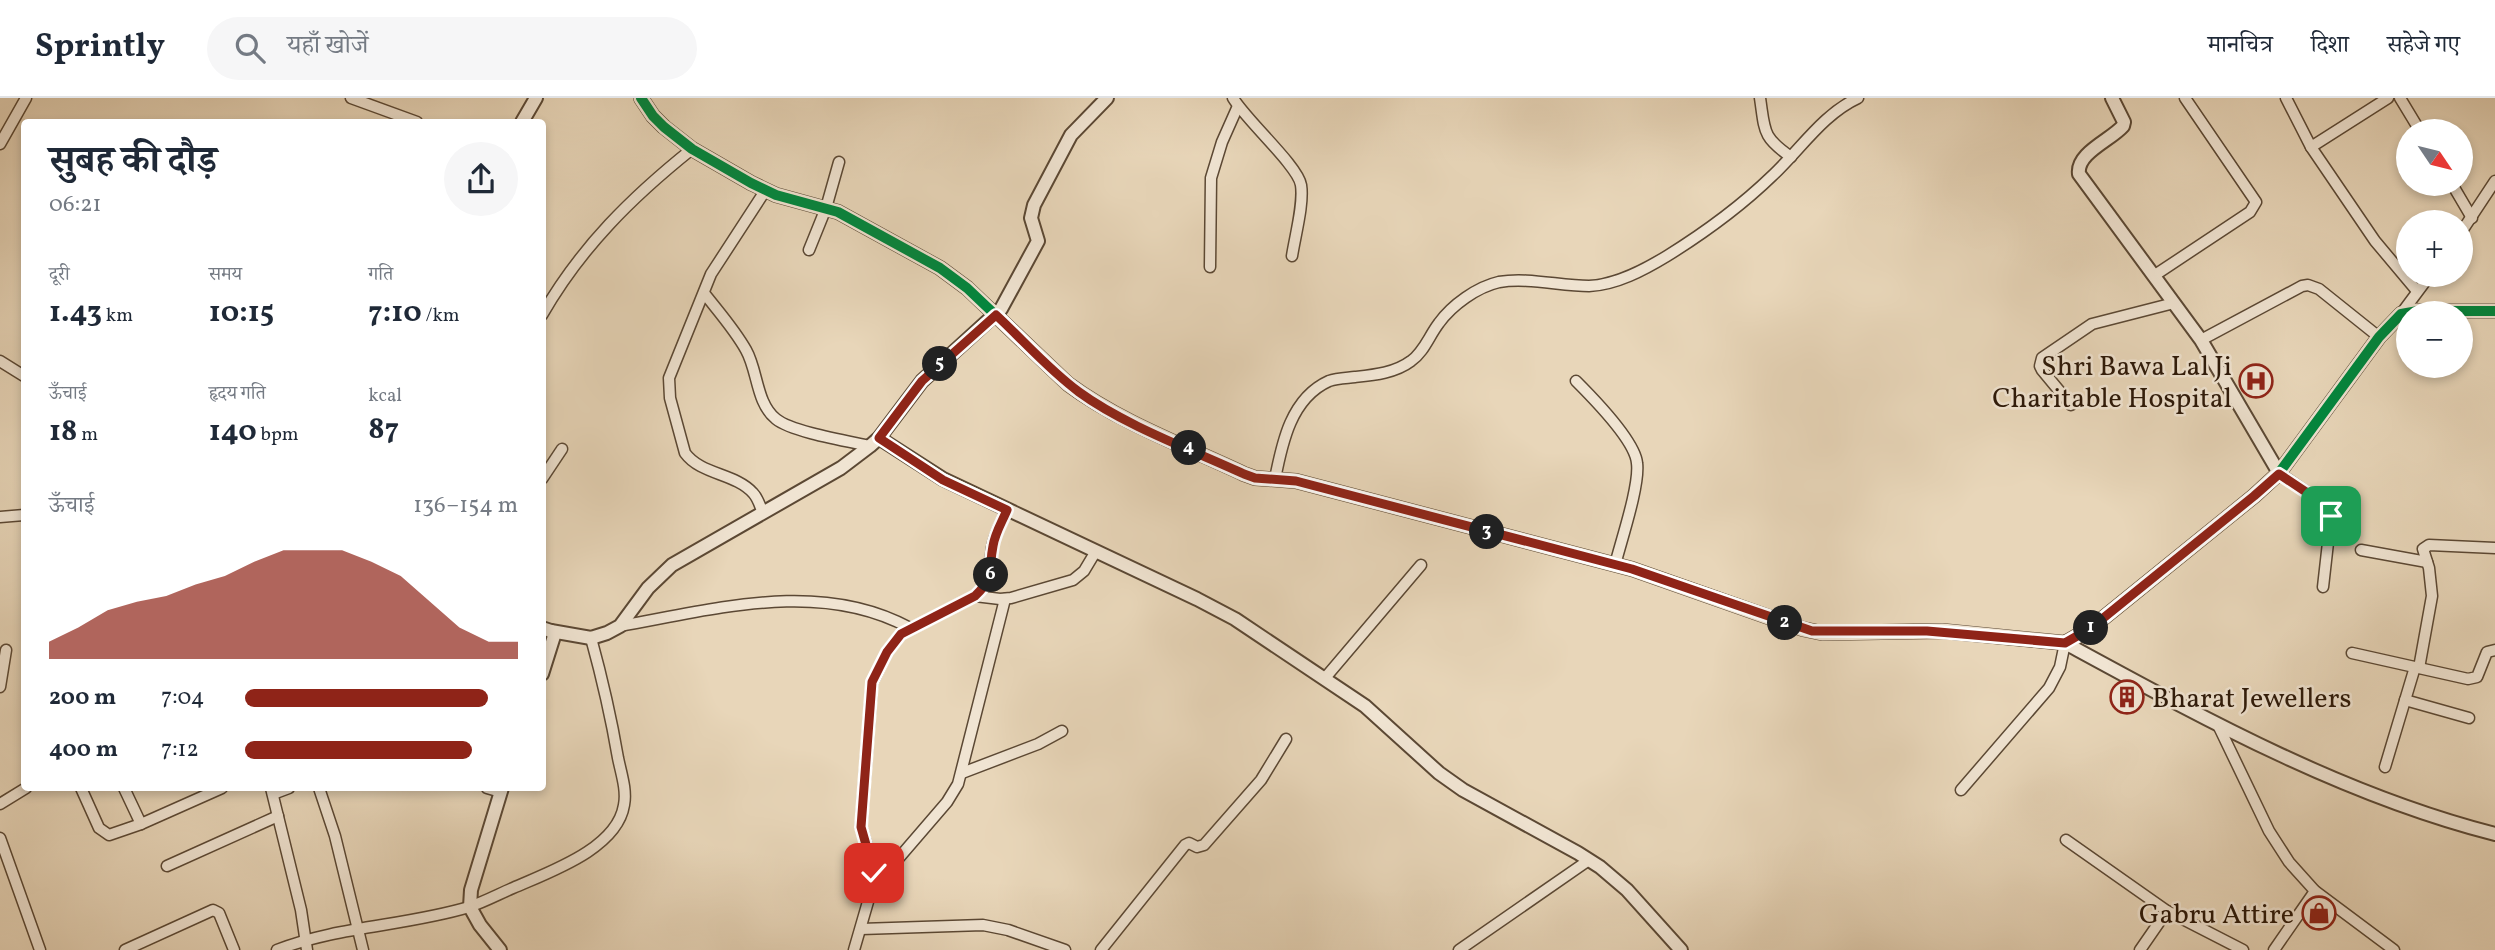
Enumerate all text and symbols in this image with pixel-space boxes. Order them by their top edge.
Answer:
search box [207,17,697,80]
text: Sprintly [35,25,165,71]
text: यहाँ खोजें [287,28,368,64]
icon: search [231,29,269,67]
text: मानचित्र [2208,29,2273,63]
text: दिशा [2311,29,2349,63]
text: सहेजे गए [2387,29,2460,63]
north arrow [2396,119,2473,196]
map controls [2396,119,2473,378]
text: सुबह की दौड़ [49,136,217,189]
button: share [444,142,518,216]
text: 06:21 [49,189,101,221]
button: + [2396,210,2473,287]
text: दूरी [49,262,70,288]
text: समय [209,262,242,288]
text: गति [368,262,393,288]
text: 1.43 [49,292,102,334]
text: 10:15 [209,292,274,334]
text: 7:10 [368,292,422,334]
button: − [2396,301,2473,378]
text: km [102,303,133,329]
text: /km [422,303,460,329]
pin: 5 [922,346,958,382]
place label: Shri Bawa Lal Ji Charitable Hospital [1992,348,2232,419]
text: 5 [935,350,944,376]
hospital icon: Shri Bawa Lal Ji Charitable Hospital [2237,362,2275,400]
text: ऊँचाई [49,381,86,407]
text: हृदय गति [209,381,266,407]
text: kcal [368,383,402,409]
text: 87 [368,409,399,451]
text: 18 [49,411,77,453]
text: 140 [209,411,257,453]
text: m [77,422,98,448]
text: bpm [257,422,299,448]
pin: 4 [1172,430,1206,466]
text: 4 [1183,434,1194,460]
pin [2301,486,2361,546]
text: ऊँचाई [49,490,94,522]
text: 136–154 m [413,490,518,522]
icon: arrive [2312,497,2350,535]
pin: 3 [1470,514,1504,550]
text: 3 [1482,518,1491,544]
pin: 6 [974,558,1009,592]
text: 6 [985,561,996,587]
pin: 2 [1768,606,1802,640]
text: 2 [1780,609,1789,635]
pin: 1 [2074,610,2108,646]
text: 1 [2087,614,2094,640]
building icon: Bharat Jewellers [2108,678,2146,716]
place label: Bharat Jewellers [2152,680,2351,719]
text: 200 m [49,682,116,714]
text: 7:04 [161,682,205,714]
text: 400 m [49,734,118,766]
text: 7:12 [161,734,199,766]
pin [844,843,904,903]
icon: check [855,854,893,892]
shop icon: Gabru Attire [2300,894,2338,932]
place label: Gabru Attire [2139,896,2294,935]

